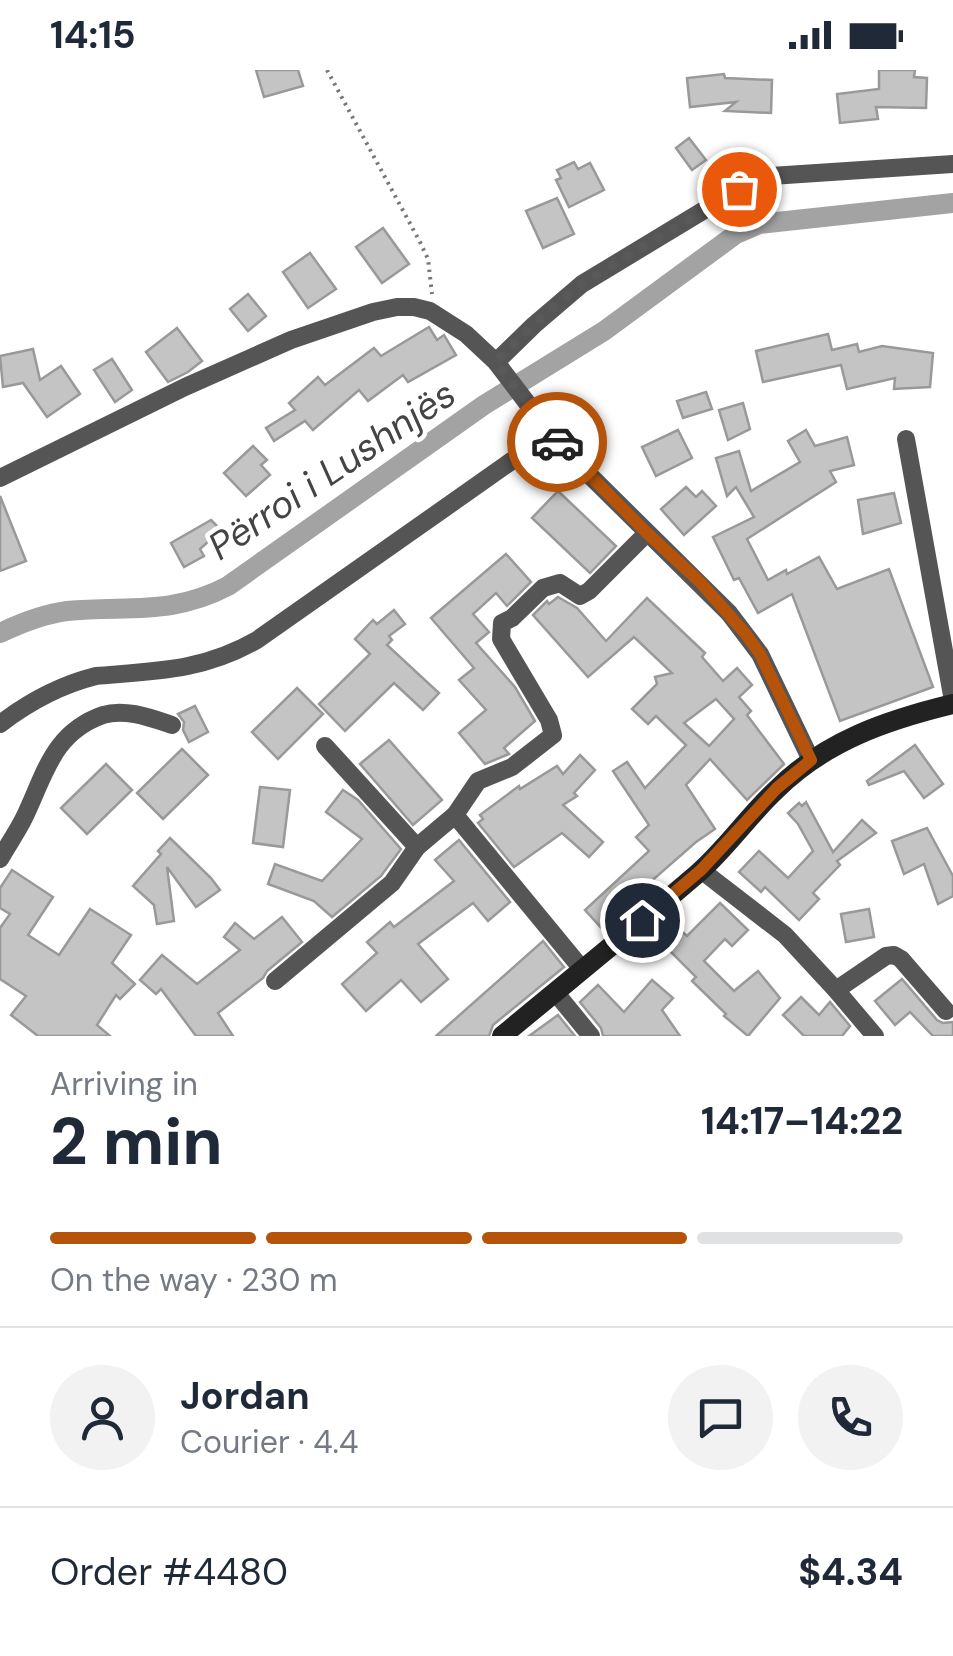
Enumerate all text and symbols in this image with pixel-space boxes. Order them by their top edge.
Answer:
text: 14:15 [50,10,136,60]
pin [697,147,782,232]
icon: bag [712,162,767,217]
water label: Përroi i Lushnjës [199,369,465,571]
courier [507,392,607,492]
icon: car [530,415,585,470]
pin [600,878,685,963]
icon: home [615,893,670,948]
text: Arriving in [50,1063,198,1105]
text: 14:17–14:22 [701,1096,903,1146]
text: 2 min [50,1100,223,1184]
text: On the way · 230 m [50,1259,337,1301]
button: person [50,1365,155,1470]
button: chat [668,1365,773,1470]
button: phone [798,1365,903,1470]
text: Jordan [180,1371,310,1421]
text: Courier · 4.4 [180,1421,358,1463]
text: Order #4480 [50,1547,288,1597]
text: $4.34 [798,1547,903,1597]

